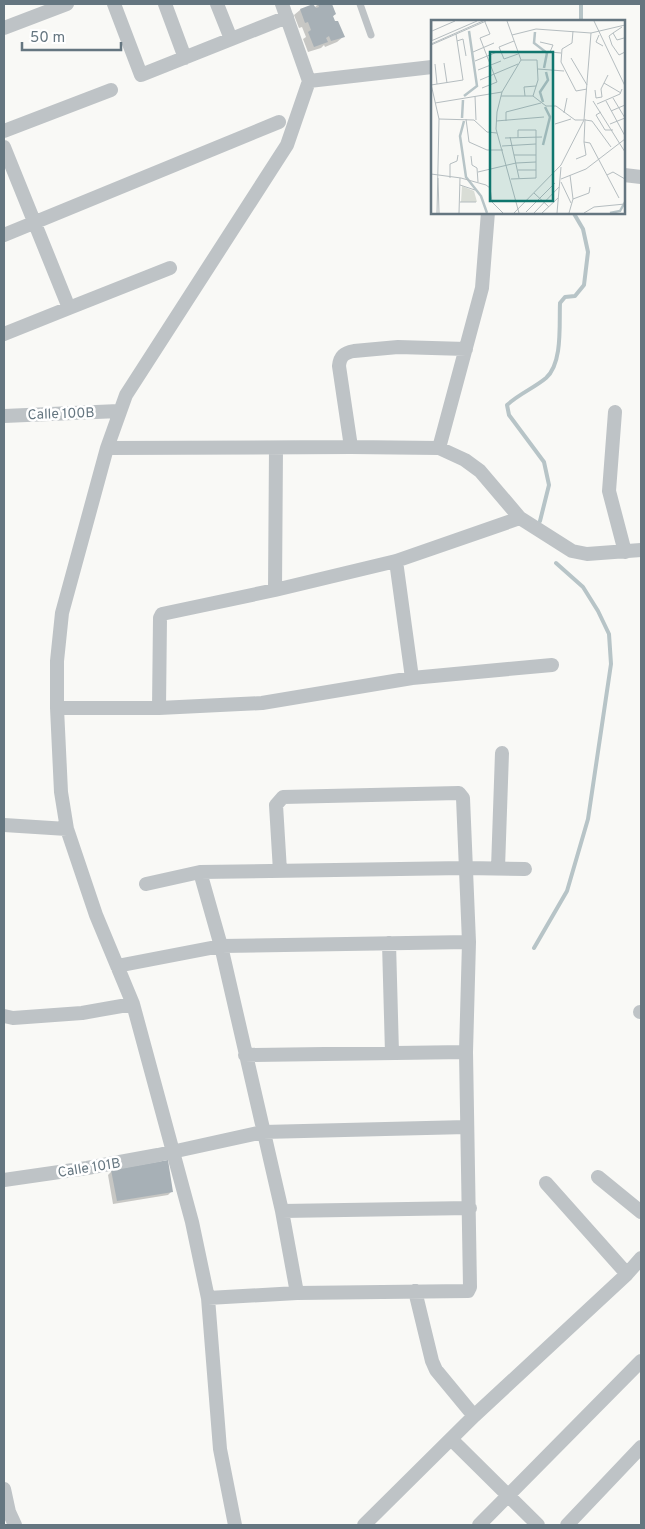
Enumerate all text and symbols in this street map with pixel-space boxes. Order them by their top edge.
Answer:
scale bar [22,20,121,52]
inset map [431,20,625,214]
text: 50 m [30,29,65,48]
street label: Calle 100B [27,405,95,424]
street label: Calle 101B [57,1155,122,1182]

